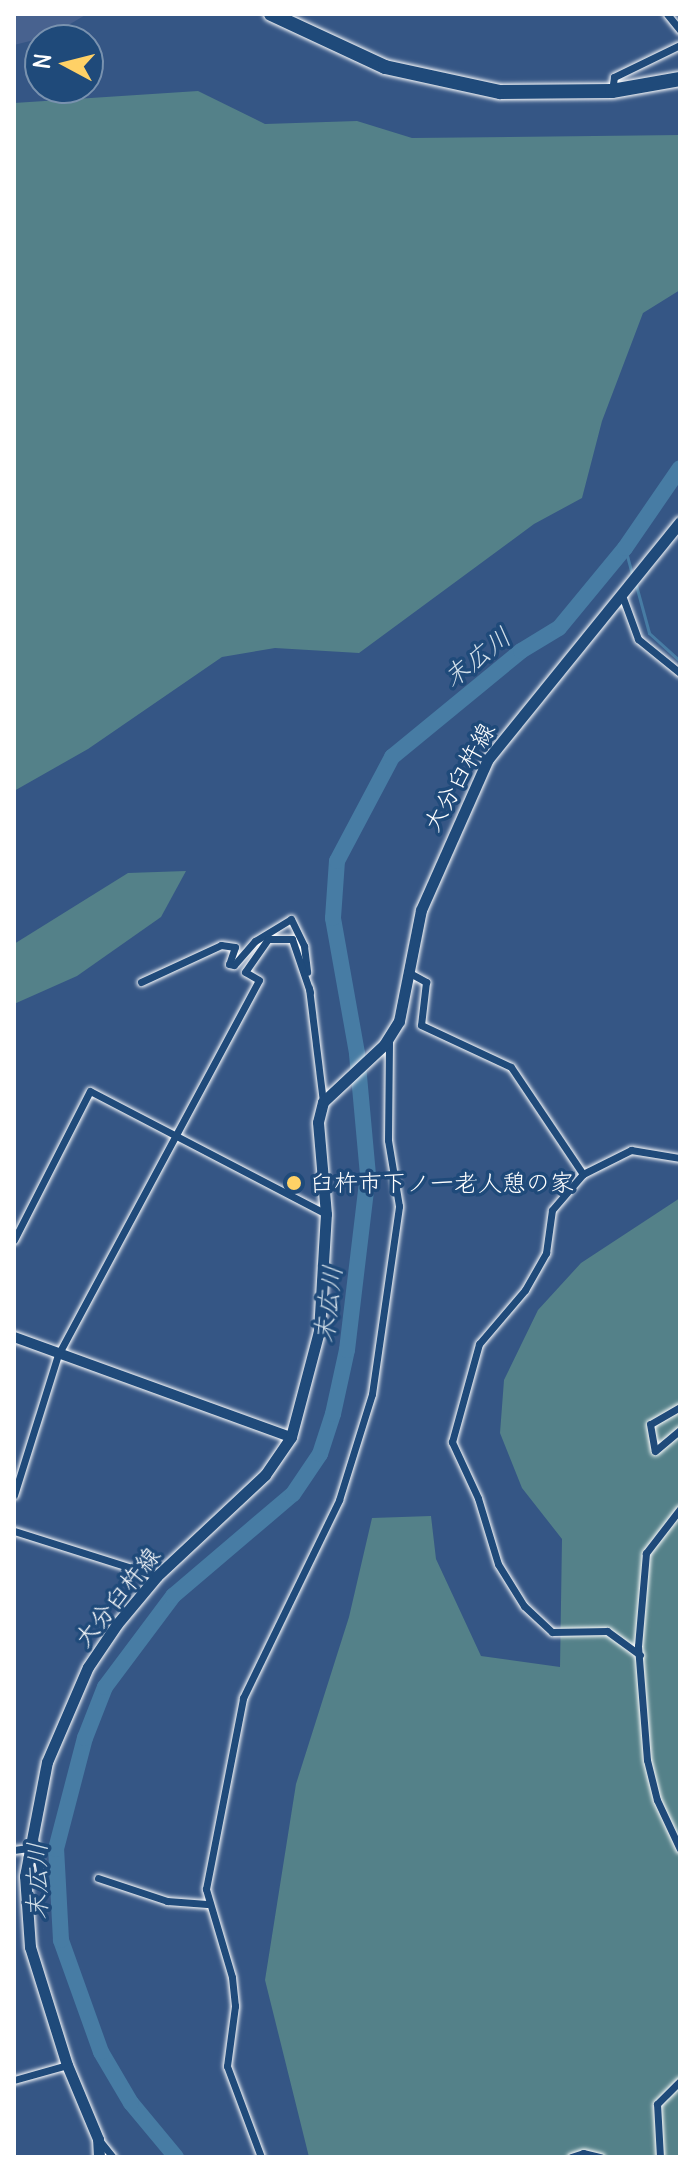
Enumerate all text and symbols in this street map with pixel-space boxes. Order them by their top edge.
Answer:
north arrow [24,24,104,104]
text: N [27,52,57,71]
water label: 末広川 [437,621,517,693]
street label: 大分臼杵線 [417,718,501,836]
place label: 臼杵市下ノ一老人憩の家 [310,1169,574,1197]
marker: 臼杵市下ノ一老人憩の家 [285,1174,303,1192]
water label: 末広川 [308,1263,348,1345]
street label: 大分臼杵線 [68,1541,166,1653]
water label: 末広川 [21,1842,53,1920]

